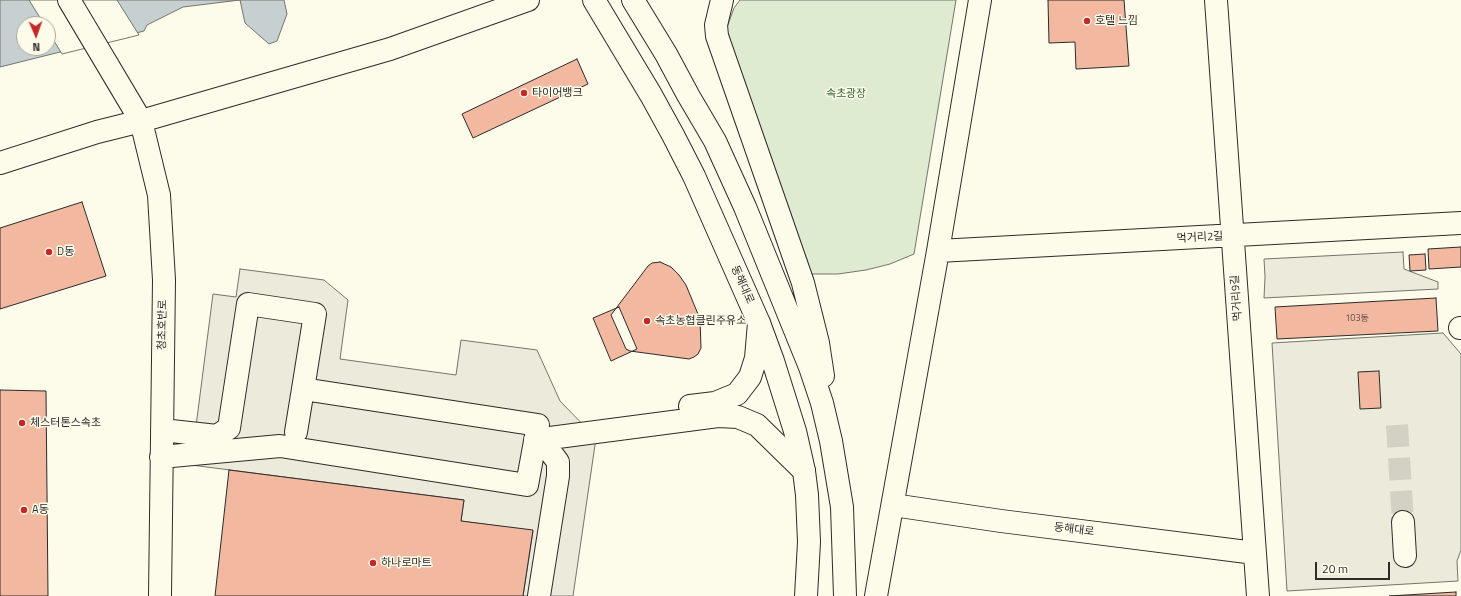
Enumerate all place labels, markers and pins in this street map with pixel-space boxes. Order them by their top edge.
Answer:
place label: 호텔 느낌 [1095,14,1138,28]
marker: 호텔 느낌 [1082,16,1092,26]
place label: 타이어뱅크 [532,86,583,100]
marker: 타이어뱅크 [519,88,529,98]
place label: D동 [57,245,74,259]
marker: D동 [44,247,54,257]
place label: 속초농협클린주유소 [655,314,746,328]
marker: 속초농협클린주유소 [642,316,652,326]
place label: 체스터톤스속초 [30,416,101,430]
marker: 체스터톤스속초 [17,418,27,428]
place label: A동 [32,503,49,517]
marker: A동 [19,505,29,515]
place label: 하나로마트 [381,556,432,570]
marker: 하나로마트 [368,558,378,568]

